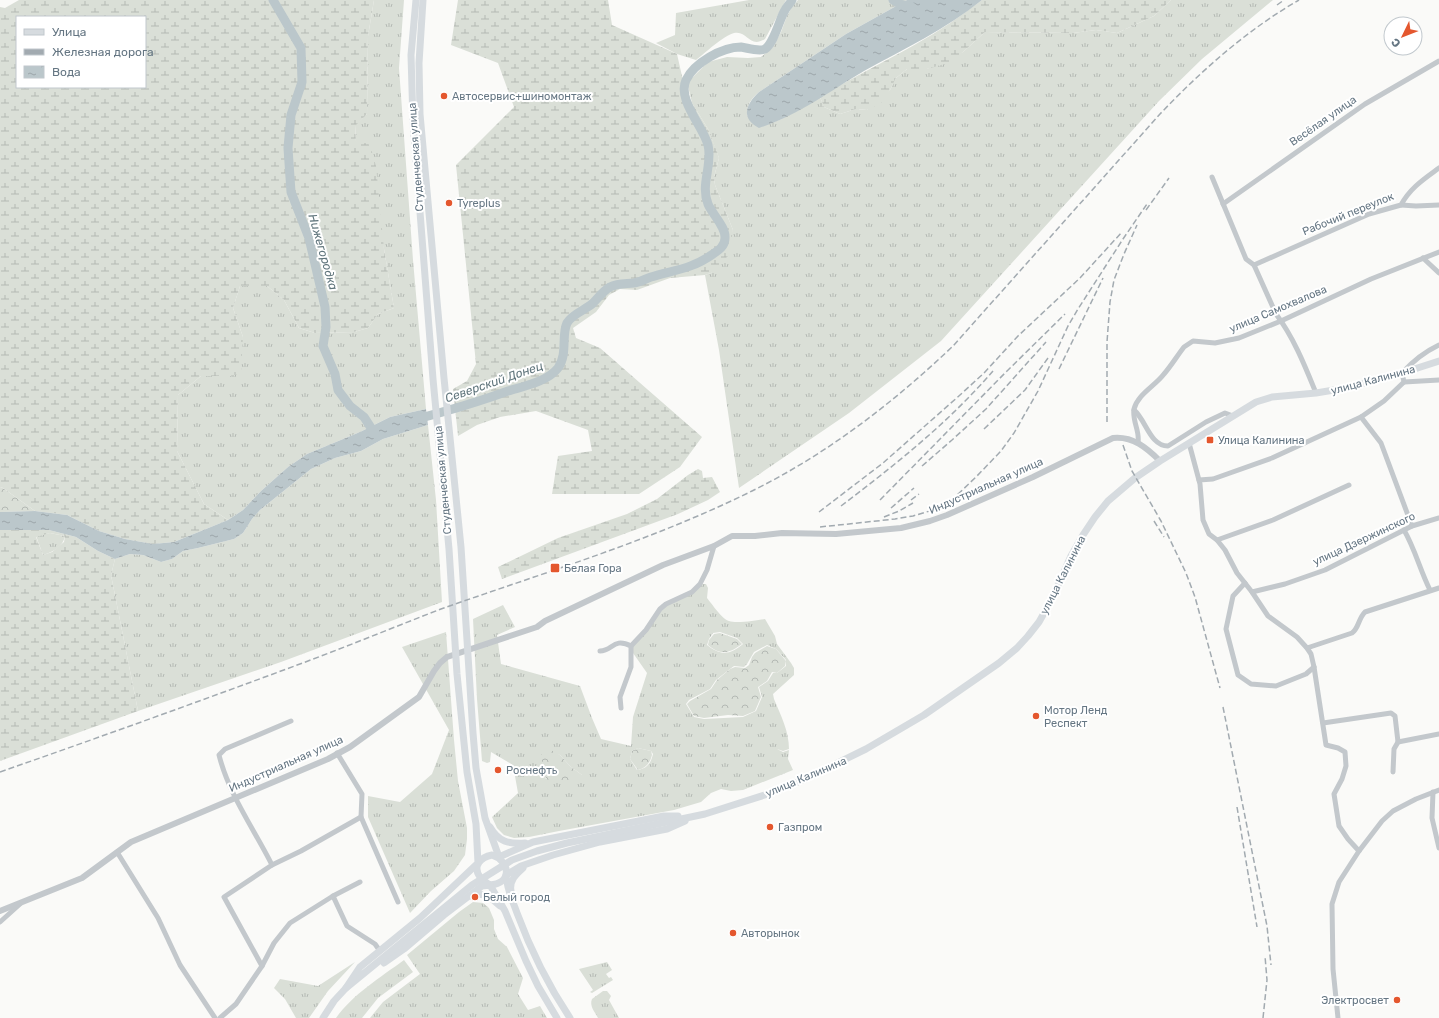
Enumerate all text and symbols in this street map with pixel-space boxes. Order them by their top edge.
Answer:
legend [16,16,146,88]
north arrow [1383,16,1423,56]
text: Улица [52,25,86,39]
text: С [1388,35,1403,50]
text: Железная дорога [52,45,154,59]
text: Вода [52,65,81,79]
place label: Автосервис+шиномонтаж [452,90,592,103]
marker: Автосервис+шиномонтаж [439,91,449,101]
street label: Весёлая улица [1287,93,1359,149]
street label: Студенческая улица [406,102,426,212]
street label: Рабочий переулок [1300,190,1396,238]
place label: Tyreplus [457,197,501,210]
marker: Tyreplus [444,198,454,208]
water label: Нижегородка [305,212,341,292]
street label: улица Самохвалова [1227,283,1329,335]
water label: Северский Донец [443,359,545,405]
street label: улица Калинина [1329,363,1417,397]
street label: Студенческая улица [432,425,454,535]
place label: Улица Калинина [1218,434,1305,447]
marker: Улица Калинина [1205,435,1215,445]
street label: Индустриальная улица [927,455,1045,517]
street label: улица Дзержинского [1311,510,1417,568]
street label: улица Калинина [1038,533,1088,617]
marker: Белая Гора [549,562,561,574]
place label: Белая Гора [564,562,622,575]
place label: Мотор Ленд Респект [1044,704,1108,730]
marker: Мотор Ленд Респект [1031,711,1041,721]
street label: Индустриальная улица [227,733,345,795]
street label: улица Калинина [764,754,848,800]
place label: Роснефть [506,764,558,777]
marker: Роснефть [493,765,503,775]
place label: Газпром [778,821,822,834]
marker: Газпром [765,822,775,832]
place label: Белый город [483,891,551,904]
marker: Белый город [470,892,480,902]
place label: Авторынок [741,927,800,940]
marker: Авторынок [728,928,738,938]
place label: Электросвет [1321,994,1389,1007]
marker: Электросвет [1392,995,1402,1005]

